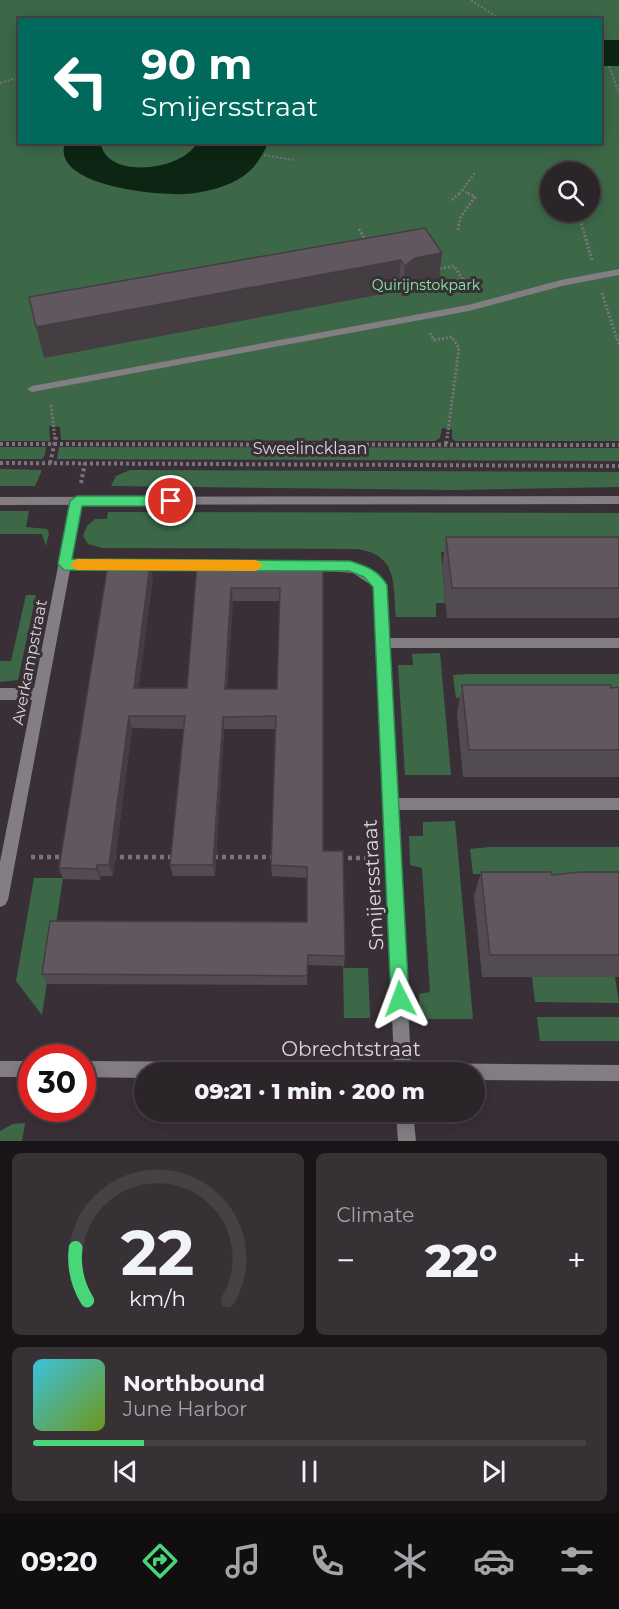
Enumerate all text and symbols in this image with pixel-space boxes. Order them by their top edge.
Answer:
text: 90 m [141,38,252,90]
icon: left [42,42,120,120]
text: Smijersstraat [141,90,318,123]
map controls [540,162,600,222]
button: search [540,162,600,222]
park label: Quirijnstokpark [372,276,481,294]
street label: Sweelincklaan [253,439,367,458]
pin [145,475,196,526]
icon: arrive [154,484,187,517]
street label: Averkampstraat [8,597,51,727]
street label: Smijersstraat [358,819,388,951]
position arrow [368,967,432,1031]
street label: Obrechtstraat [281,1037,421,1061]
speed limit sign: 30 [18,1044,96,1122]
text: 09:21 · 1 min · 200 m [194,1078,425,1105]
text: Climate [337,1203,414,1227]
text: 22 [121,1215,195,1291]
text: 22° [425,1233,498,1288]
text: − [337,1240,355,1280]
text: + [567,1240,586,1280]
text: km/h [129,1285,186,1311]
text: Northbound [123,1370,265,1397]
text: June Harbor [123,1397,247,1421]
icon: previous [109,1455,142,1488]
icon: pause [293,1455,326,1488]
icon: next [477,1455,510,1488]
icon: directions [139,1540,181,1582]
icon: music [222,1540,264,1582]
icon: phone [306,1540,348,1582]
icon: climate [389,1540,431,1582]
icon: car [473,1540,515,1582]
icon: filters [556,1540,598,1582]
text: 09:20 [21,1545,98,1578]

